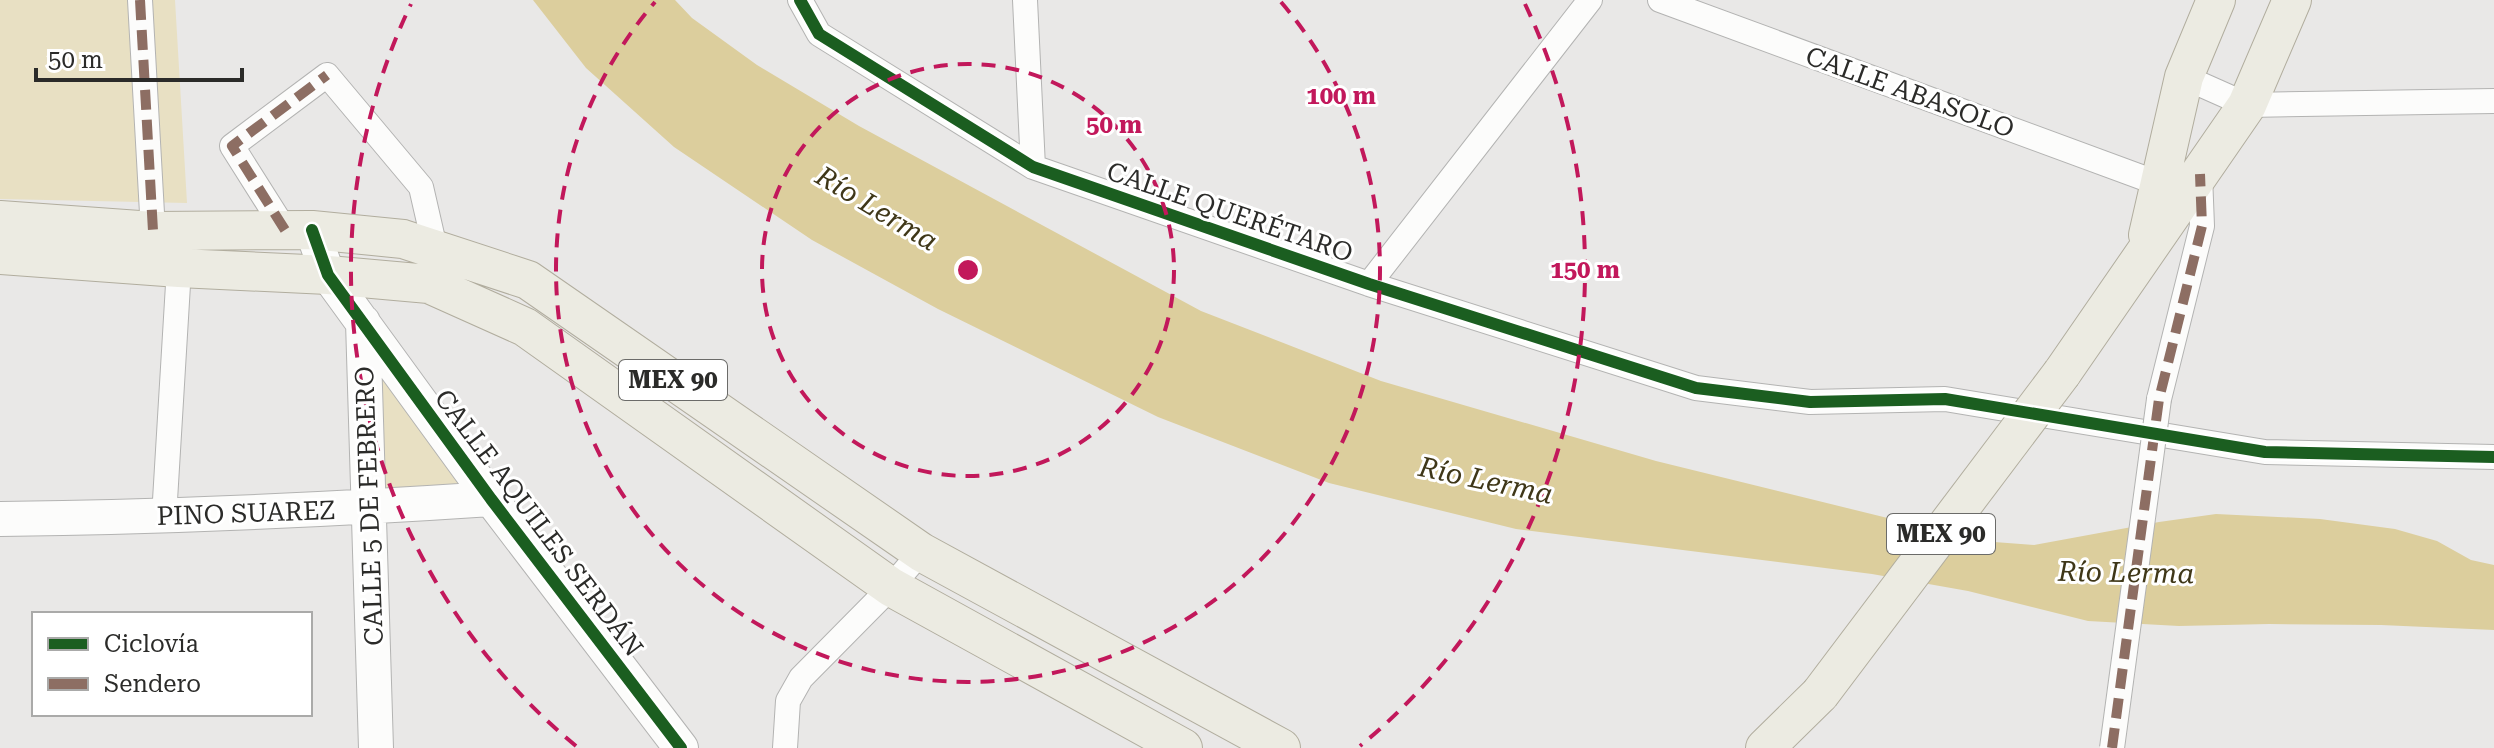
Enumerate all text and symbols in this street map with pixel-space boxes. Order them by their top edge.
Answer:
scale bar [36,32,242,82]
street label: CALLE ABASOLO [1802,40,2018,144]
text: 50 m [48,46,103,74]
text: 100 m [1306,82,1376,110]
text: 50 m [1086,111,1142,139]
street label: CALLE QUERÉTARO [1103,155,1357,268]
water label: Río Lerma [809,159,944,258]
centre of rings [954,256,982,284]
text: 150 m [1550,256,1620,284]
road number: MEX 90 [619,360,727,400]
street label: CALLE 5 DE FEBRERO [349,366,389,646]
street label: CALLE AQUILES SERDÁN [429,383,650,662]
water label: Río Lerma [1415,450,1556,511]
street label: PINO SUAREZ [156,495,336,531]
road number: MEX 90 [1887,514,1995,554]
water label: Río Lerma [2057,555,2194,590]
legend [32,612,312,716]
text: Ciclovía [104,630,199,658]
text: Sendero [104,670,201,698]

